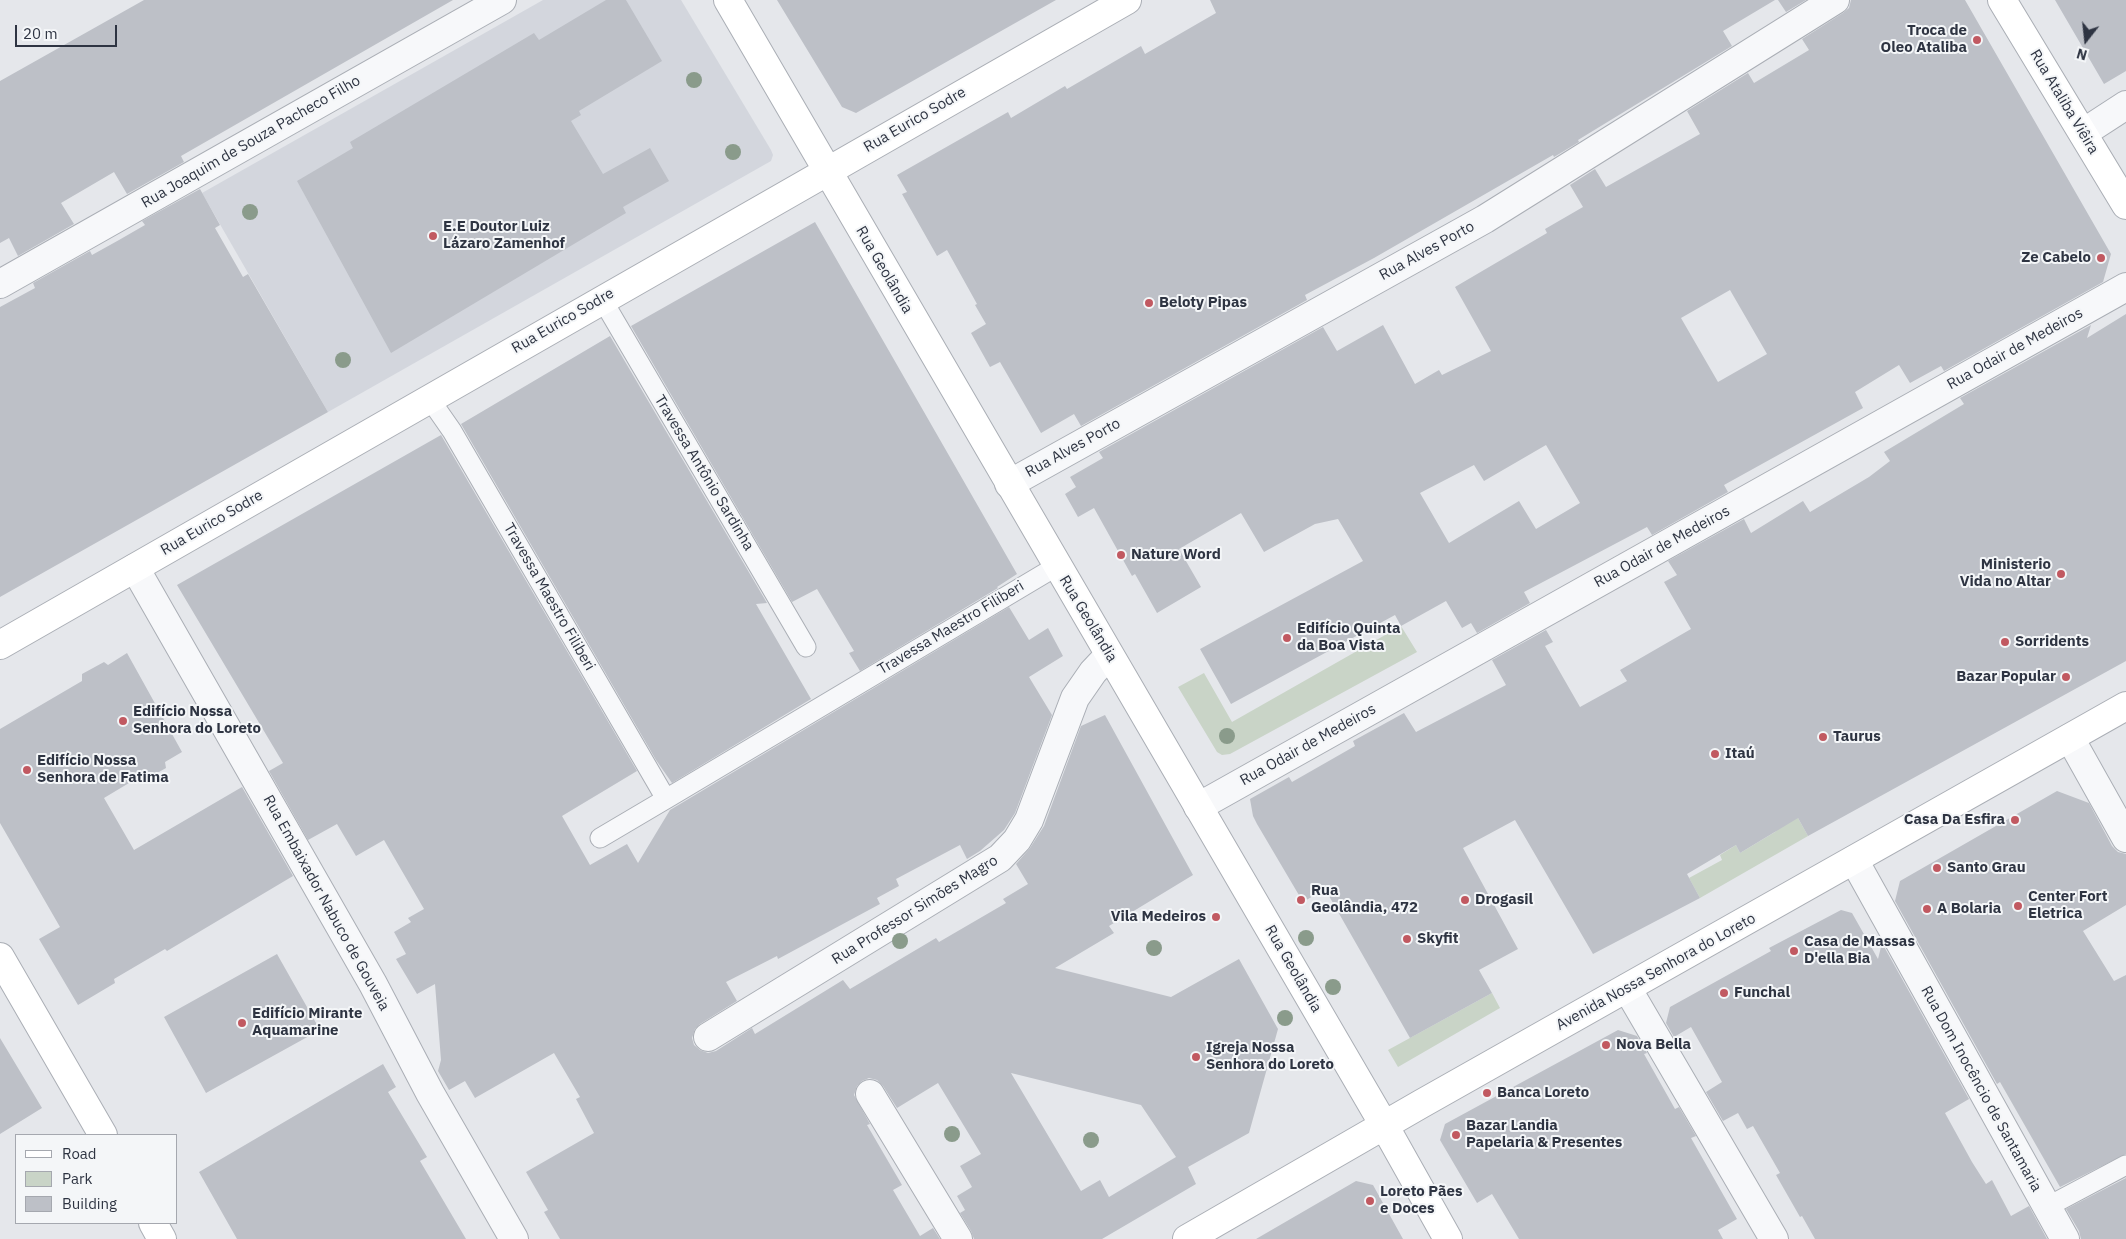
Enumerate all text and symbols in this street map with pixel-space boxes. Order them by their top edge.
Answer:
scale bar [18,15,120,47]
north arrow [2061,15,2111,65]
place label: Troca de Oleo Ataliba [1881,22,1967,57]
text: 20 m [23,24,58,43]
marker: Troca de Oleo Ataliba [1971,34,1983,46]
text: N [2075,44,2089,64]
street label: Rua Ataliba Viêira [2026,46,2102,158]
street label: Rua Joaquim de Souza Pacheco Filho [138,72,364,212]
street label: Rua Eurico Sodre [861,83,969,157]
street label: Rua Alves Porto [1376,217,1478,285]
place label: E.E Doutor Luiz Lázaro Zamenhof [443,218,565,253]
street label: Rua Geolândia [852,223,916,317]
marker: E.E Doutor Luiz Lázaro Zamenhof [427,230,439,242]
place label: Ze Cabelo [2021,249,2091,267]
marker: Ze Cabelo [2095,252,2107,264]
street label: Rua Eurico Sodre [509,284,617,358]
place label: Beloty Pipas [1159,294,1247,312]
marker: Beloty Pipas [1143,297,1155,309]
street label: Rua Odair de Medeiros [1944,304,2086,394]
street label: Travessa Antônio Sardinha [650,392,758,554]
street label: Rua Alves Porto [1022,414,1124,482]
street label: Rua Eurico Sodre [158,486,266,560]
street label: Rua Odair de Medeiros [1591,502,1733,592]
street label: Travessa Maestro Filiberi [499,520,599,674]
place label: Nature Word [1131,546,1221,564]
marker: Nature Word [1115,549,1127,561]
place label: Ministerio Vida no Altar [1960,556,2051,591]
marker: Ministerio Vida no Altar [2055,568,2067,580]
street label: Rua Geolândia [1055,572,1121,666]
street label: Travessa Maestro Filiberi [875,577,1027,679]
place label: Edifício Quinta da Boa Vista [1297,620,1400,655]
marker: Edifício Quinta da Boa Vista [1281,632,1293,644]
place label: Sorridents [2015,633,2089,651]
marker: Sorridents [1999,636,2011,648]
place label: Bazar Popular [1956,668,2056,686]
marker: Bazar Popular [2060,671,2072,683]
street label: Rua Odair de Medeiros [1237,700,1379,790]
place label: Edifício Nossa Senhora do Loreto [133,703,261,738]
marker: Edifício Nossa Senhora do Loreto [117,715,129,727]
place label: Taurus [1833,728,1881,746]
marker: Taurus [1817,731,1829,743]
place label: Itaú [1725,745,1755,763]
marker: Itaú [1709,748,1721,760]
place label: Edifício Nossa Senhora de Fatima [37,752,169,787]
marker: Edifício Nossa Senhora de Fatima [21,764,33,776]
street label: Rua Embaixador Nabuco de Gouveia [259,792,393,1014]
place label: Casa Da Esfira [1904,811,2005,829]
marker: Casa Da Esfira [2009,814,2021,826]
street label: Rua Professor Simões Magro [829,851,1001,969]
place label: Santo Grau [1947,859,2026,877]
marker: Santo Grau [1931,862,1943,874]
place label: Rua Geolândia, 472 [1311,882,1418,917]
place label: Center Fort Eletrica [2028,888,2107,923]
place label: Drogasil [1475,891,1533,909]
marker: Rua Geolândia, 472 [1295,894,1307,906]
marker: Drogasil [1459,894,1471,906]
place label: A Bolaria [1937,900,2001,918]
marker: Center Fort Eletrica [2012,900,2024,912]
marker: A Bolaria [1921,903,1933,915]
place label: Vila Medeiros [1111,908,1206,926]
street label: Avenida Nossa Senhora do Loreto [1553,909,1759,1035]
marker: Vila Medeiros [1210,911,1222,923]
street label: Rua Geolândia [1261,922,1325,1016]
place label: Skyfit [1417,930,1459,948]
marker: Skyfit [1401,933,1413,945]
place label: Casa de Massas D'ella Bia [1804,933,1915,968]
marker: Casa de Massas D'ella Bia [1788,945,1800,957]
street label: Rua Dom Inocêncio de Santamaria [1917,983,2045,1195]
place label: Funchal [1734,984,1790,1002]
marker: Funchal [1718,987,1730,999]
place label: Edifício Mirante Aquamarine [252,1005,362,1040]
marker: Edifício Mirante Aquamarine [236,1017,248,1029]
place label: Nova Bella [1616,1036,1691,1054]
place label: Igreja Nossa Senhora do Loreto [1206,1039,1334,1074]
marker: Nova Bella [1600,1039,1612,1051]
marker: Igreja Nossa Senhora do Loreto [1190,1051,1202,1063]
place label: Banca Loreto [1497,1084,1589,1102]
marker: Banca Loreto [1481,1087,1493,1099]
place label: Bazar Landia Papelaria & Presentes [1466,1117,1622,1152]
marker: Bazar Landia Papelaria & Presentes [1450,1129,1462,1141]
legend [15,1134,178,1224]
text: Road [62,1144,97,1163]
text: Park [62,1169,92,1188]
place label: Loreto Pães e Doces [1380,1183,1462,1218]
text: Building [62,1194,117,1213]
marker: Loreto Pães e Doces [1364,1195,1376,1207]

